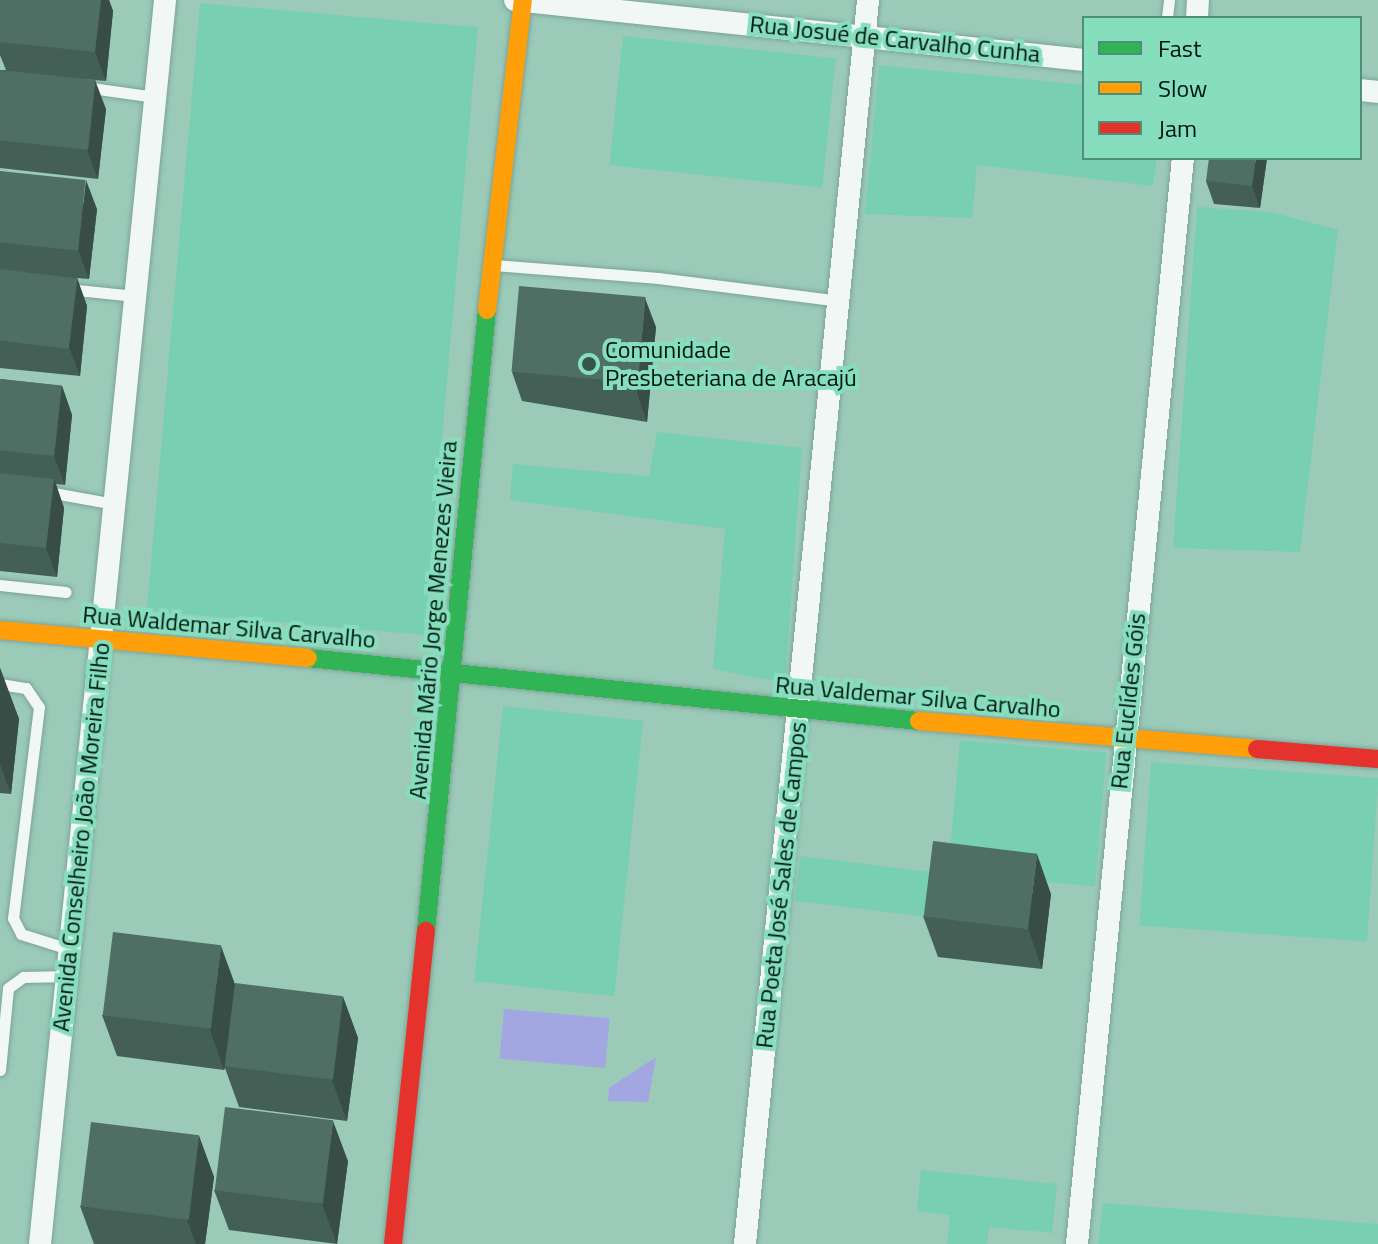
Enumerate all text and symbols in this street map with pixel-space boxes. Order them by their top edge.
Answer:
street label: Rua Josué de Carvalho Cunha [748,9,1042,69]
legend [1082,16,1362,160]
text: Fast [1158,30,1201,66]
text: Slow [1158,70,1207,106]
text: Jam [1158,110,1197,146]
place label: Comunidade Presbeteriana de Aracajú [605,336,857,392]
marker: Comunidade Presbeteriana de Aracajú [580,355,598,373]
street label: Avenida Mário Jorge Menezes Vieira [403,439,463,801]
street label: Rua Waldemar Silva Carvalho [81,600,377,654]
street label: Rua Euclídes Góis [1104,611,1152,791]
street label: Avenida Conselheiro João Moreira Filho [46,641,116,1033]
street label: Rua Valdemar Silva Carvalho [774,670,1062,724]
street label: Rua Poeta José Sales de Campos [750,720,812,1050]

